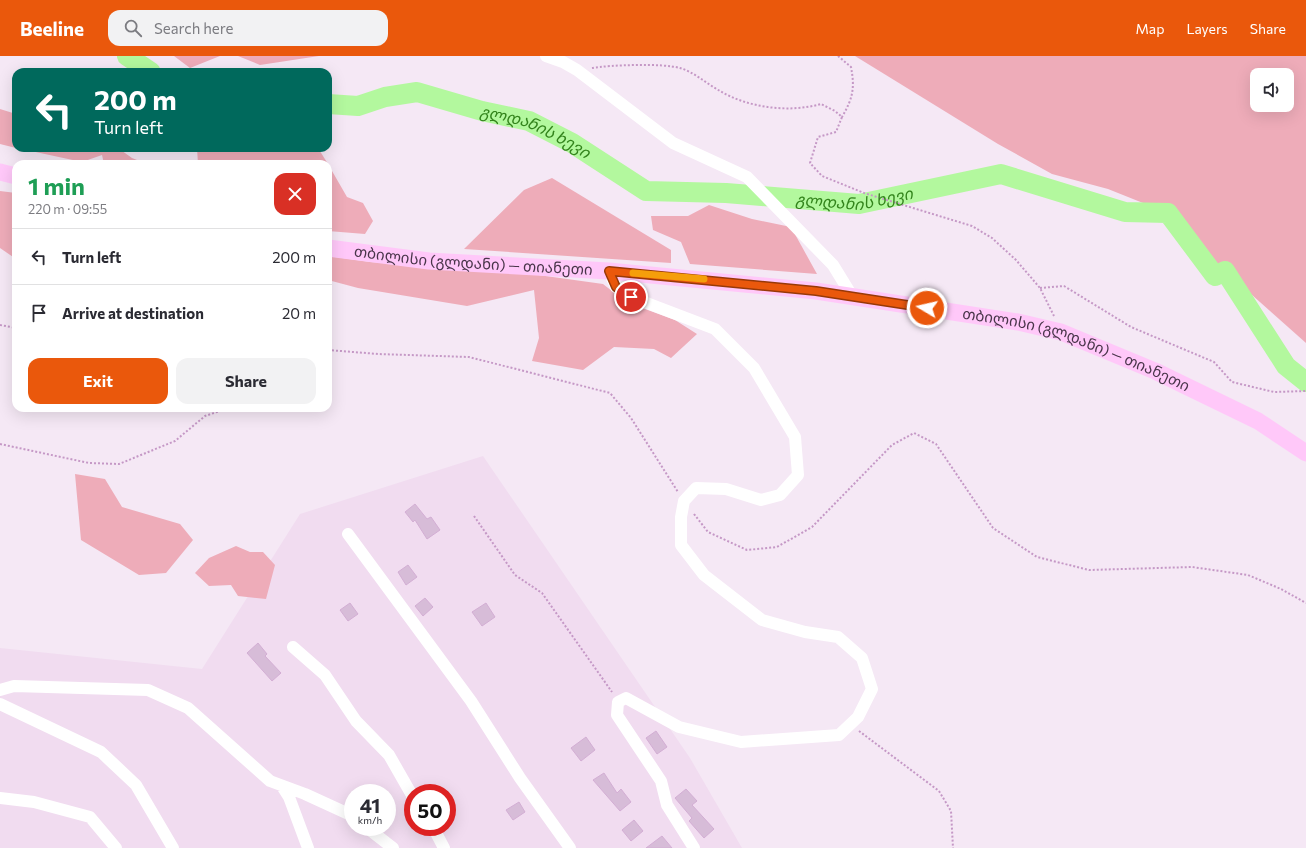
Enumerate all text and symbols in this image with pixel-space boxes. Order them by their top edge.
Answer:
search box [108,10,388,46]
text: Beeline [20,17,84,40]
icon: search [122,17,144,39]
text: Search here [154,19,233,37]
text: Map [1136,20,1164,37]
text: Layers [1186,20,1228,37]
text: Share [1250,20,1286,37]
map controls [1250,68,1294,112]
button: sound [1250,68,1294,112]
text: 200 m [94,82,177,116]
icon: left [28,84,80,136]
water label: გლდანის ხევი [478,101,595,162]
text: Turn left [94,116,163,138]
text: 1 min [28,171,85,200]
button: close [274,173,316,215]
water label: გლდანის ხევი [795,183,915,213]
text: 220 m · 09:55 [28,201,107,217]
street label: თბილისი (გლდანი) — თიანეთი [353,241,593,278]
icon: left [28,246,50,268]
text: Turn left [62,248,121,266]
text: 200 m [272,248,316,266]
pin [614,280,648,314]
icon: arrive [620,286,642,308]
position arrow [906,287,948,329]
icon: arrive [28,302,50,324]
text: Arrive at destination [62,304,204,322]
text: 20 m [282,304,316,322]
street label: თბილისი (გლდანი) — თიანეთი [961,304,1193,394]
button: Exit [28,358,168,404]
button: Share [176,358,316,404]
speed limit sign: 50 [404,784,456,836]
text: 41 [360,793,380,817]
text: km/h [358,814,382,826]

